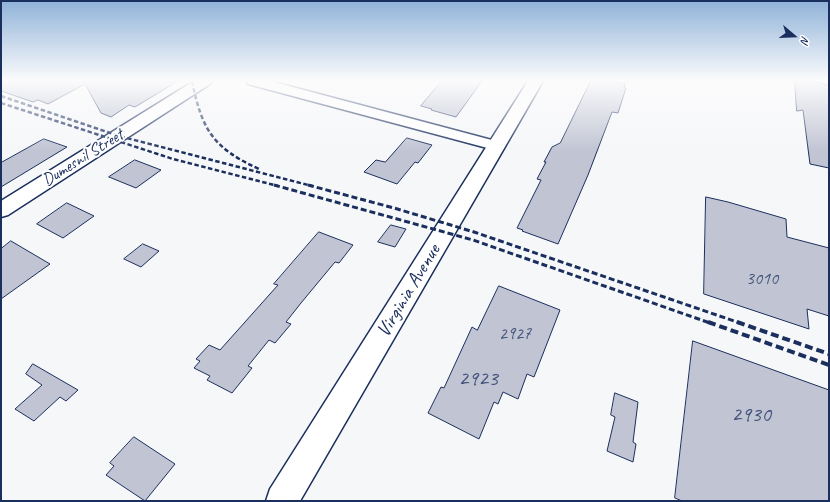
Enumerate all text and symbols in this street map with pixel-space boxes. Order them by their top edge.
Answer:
north arrow [774,16,814,56]
text: N [798,34,813,45]
street label: Dumesnil Street [39,125,127,191]
street label: Virginia Avenue [372,240,446,342]
house number: 3010 [746,268,778,290]
house number: 2927 [499,323,531,345]
house number: 2923 [458,366,498,392]
house number: 2930 [731,402,771,428]

